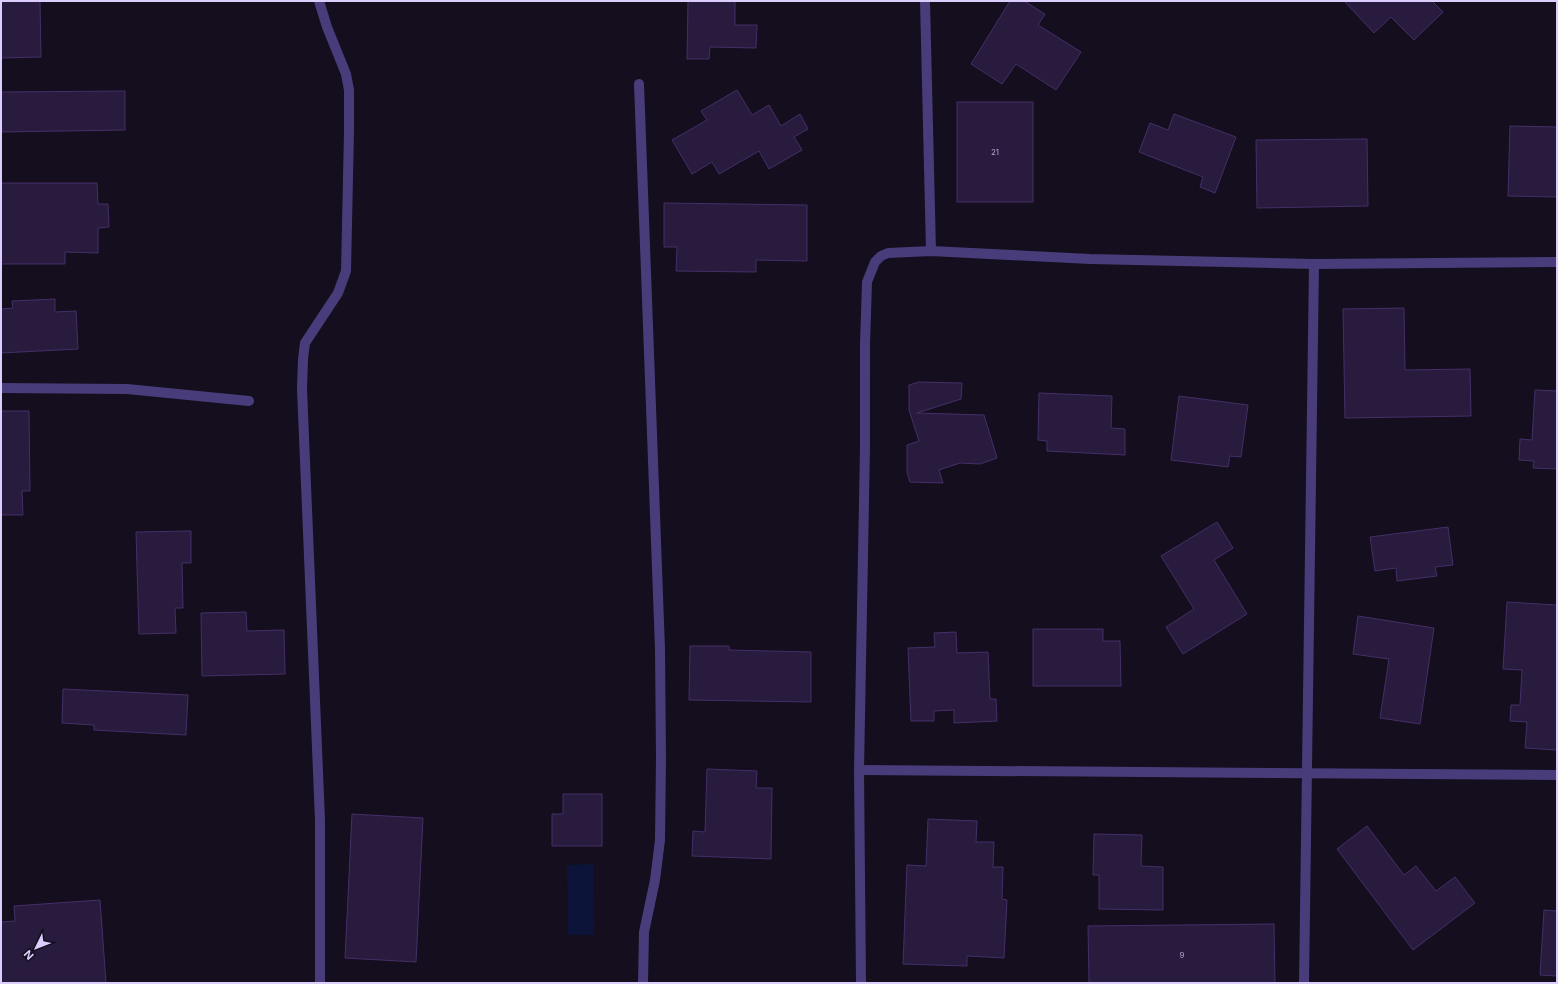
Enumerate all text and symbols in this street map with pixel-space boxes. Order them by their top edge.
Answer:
house number: 21 [991,147,999,157]
north arrow [16,928,56,968]
text: N [21,947,37,963]
house number: 9 [1180,950,1185,960]

